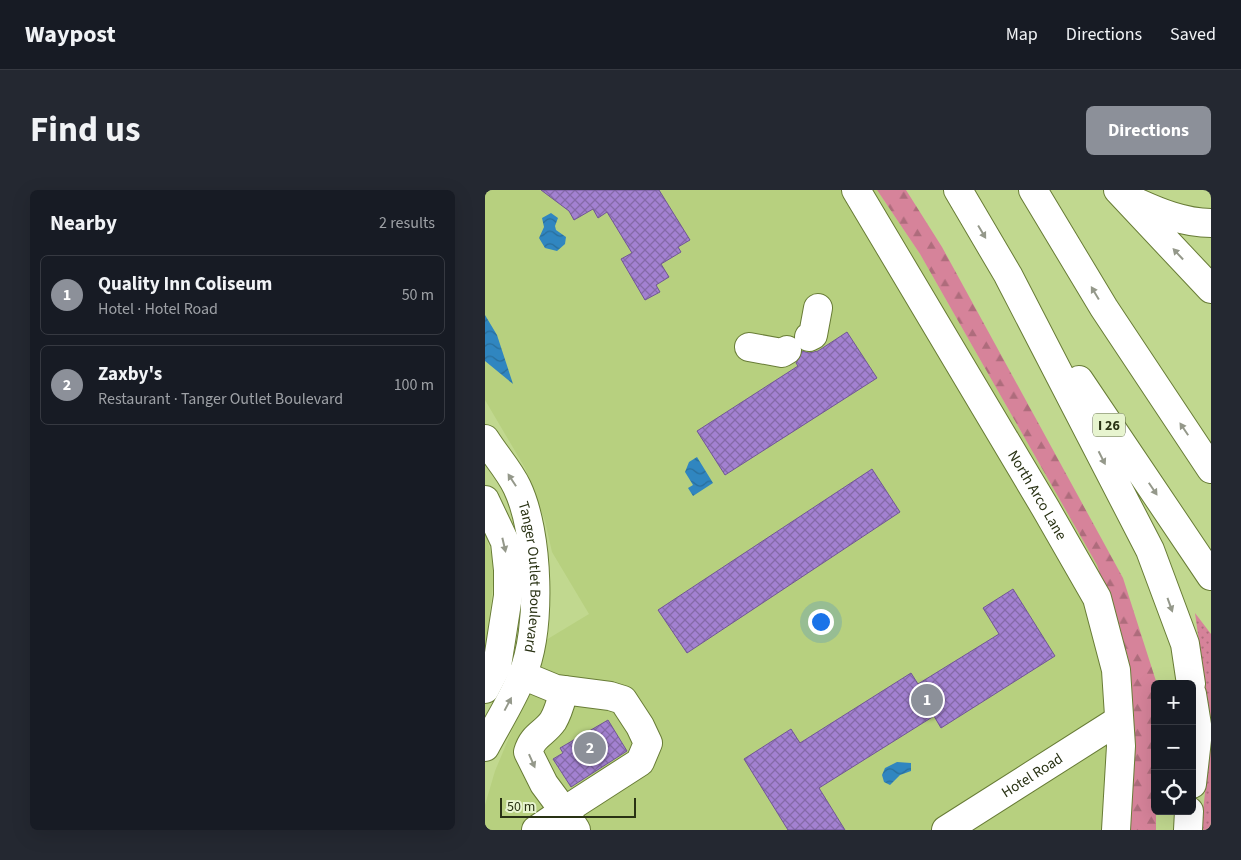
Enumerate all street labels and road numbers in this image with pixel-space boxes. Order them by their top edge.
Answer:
road number: I 26 [1093,414,1125,436]
street label: North Arco Lane [1002,447,1072,544]
street label: Tanger Outlet Boulevard [512,499,545,655]
street label: Hotel Road [998,748,1067,803]

